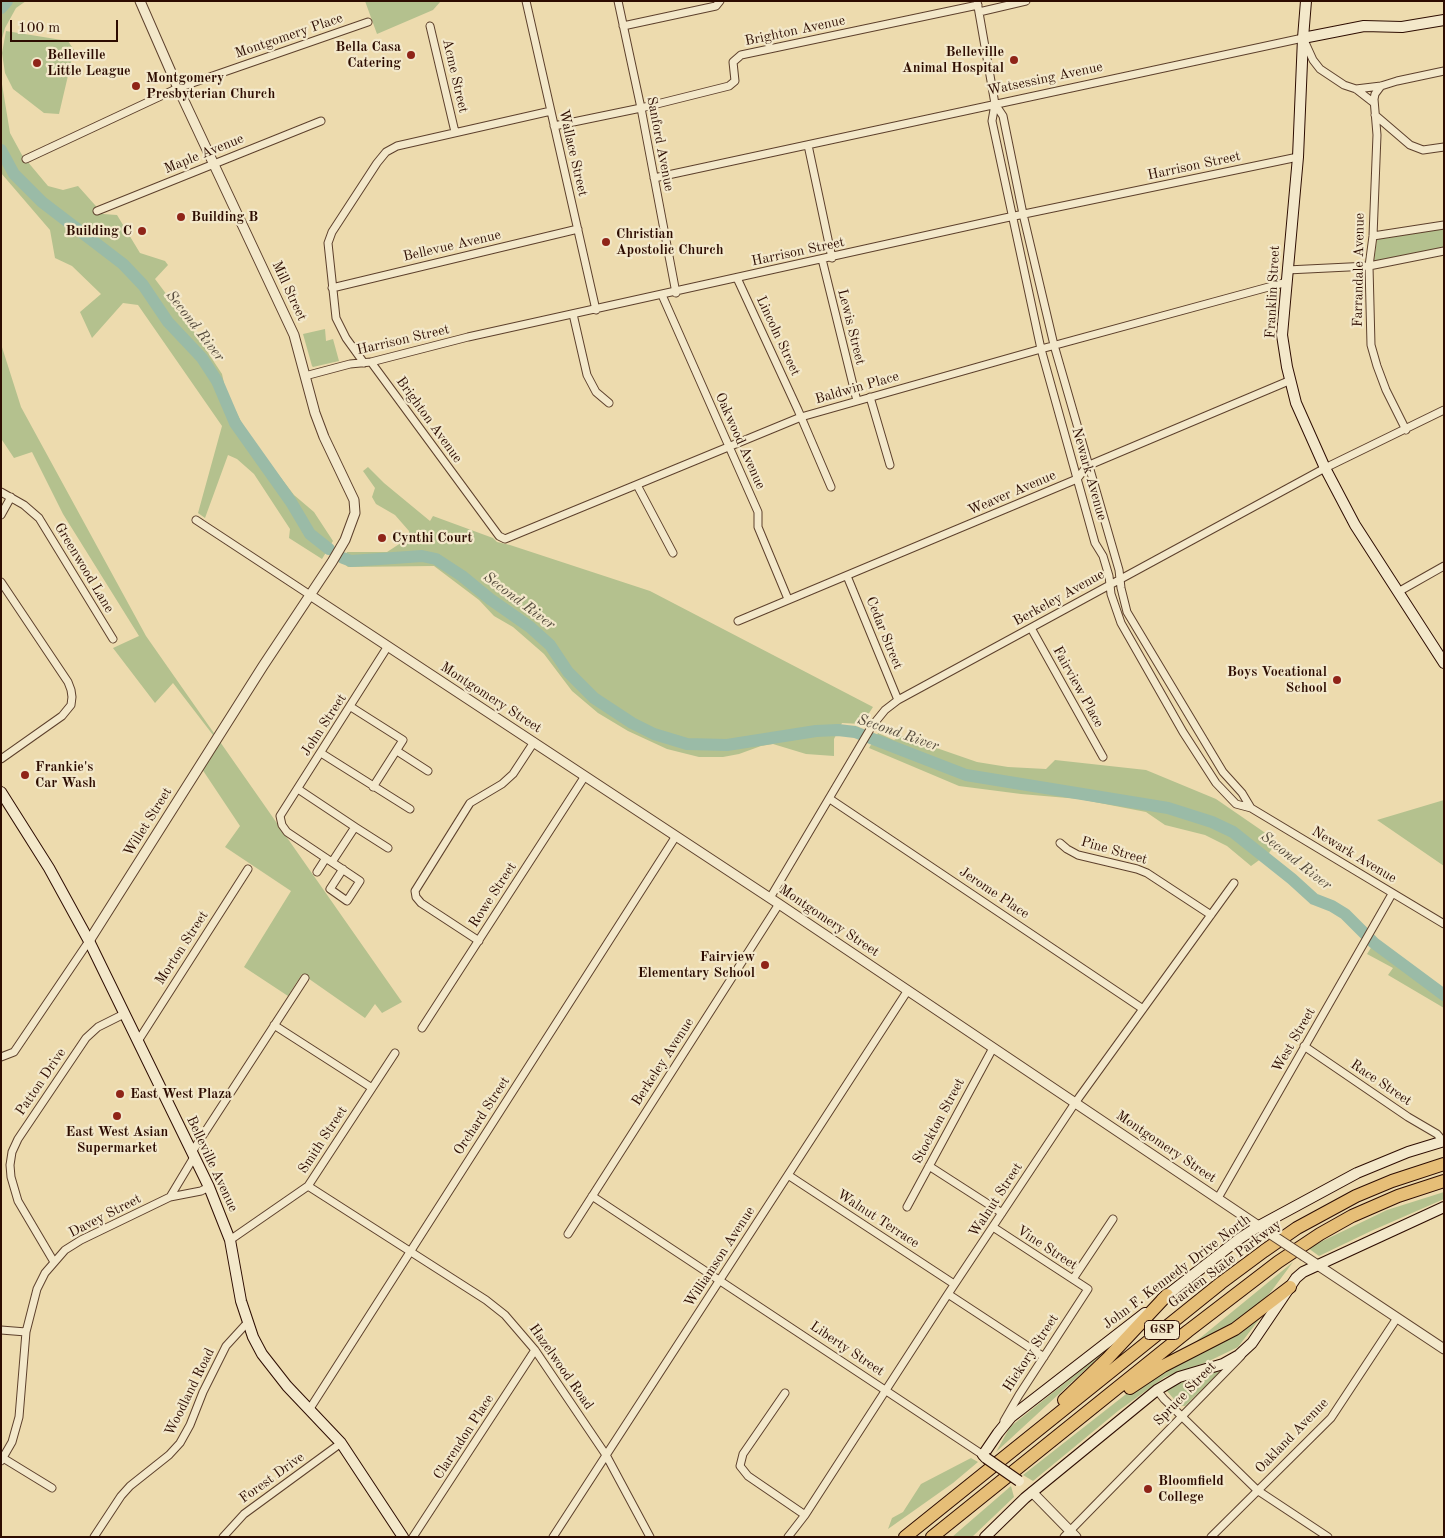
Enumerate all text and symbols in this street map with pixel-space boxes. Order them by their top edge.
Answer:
scale bar [12,10,120,42]
street label: Montgomery Place [233,10,345,62]
street label: Brighton Avenue [743,12,847,50]
text: 100 m [18,21,60,36]
street label: Acme Street [438,37,472,115]
place label: Bella Casa Catering [335,39,401,72]
place label: Belleville Animal Hospital [902,44,1004,76]
place label: Belleville Little League [47,47,131,80]
marker: Bella Casa Catering [405,49,417,61]
marker: Belleville Animal Hospital [1008,54,1020,66]
marker: Belleville Little League [31,57,43,69]
street label: Watsessing Avenue [986,59,1104,99]
place label: Montgomery Presbyterian Church [146,70,275,102]
marker: Montgomery Presbyterian Church [130,80,142,92]
street label: Sanford Avenue [643,95,677,193]
street label: Wallace Street [555,108,591,198]
street label: Maple Avenue [162,130,246,178]
street label: Harrison Street [1146,148,1242,184]
place label: Building B [191,209,258,225]
marker: Building B [175,211,187,223]
street label: Farrandale Avenue [1350,213,1368,327]
place label: Building C [66,223,132,239]
marker: Building C [136,225,148,237]
place label: Christian Apostolic Church [616,226,724,258]
street label: Bellevue Avenue [401,227,503,265]
street label: Harrison Street [750,234,846,270]
marker: Christian Apostolic Church [600,236,612,248]
street label: Franklin Street [1262,245,1284,339]
street label: Mill Street [268,258,310,324]
water label: Second River [162,287,228,365]
street label: Lewis Street [833,287,869,367]
street label: Lincoln Street [752,293,804,379]
street label: Harrison Street [355,321,451,359]
street label: Baldwin Place [813,368,901,408]
street label: Brighton Avenue [392,374,466,466]
street label: Oakwood Avenue [711,390,769,492]
street label: Newark Avenue [1068,426,1110,522]
street label: Weaver Avenue [966,467,1058,519]
street label: Greenwood Lane [51,520,117,616]
place label: Cynthi Court [392,530,473,546]
marker: Cynthi Court [376,532,388,544]
street label: Berkeley Avenue [1011,566,1107,630]
water label: Second River [480,568,558,634]
street label: Cedar Street [862,594,906,672]
street label: Fairview Place [1049,643,1107,731]
street label: Montgomery Street [437,659,545,737]
place label: Boys Vocational School [1227,664,1327,696]
marker: Boys Vocational School [1331,674,1343,686]
street label: John Street [298,691,350,759]
water label: Second River [855,711,941,755]
place label: Frankie's Car Wash [35,759,96,792]
marker: Frankie's Car Wash [19,769,31,781]
street label: Willet Street [120,784,176,860]
street label: Newark Avenue [1309,823,1399,887]
water label: Second River [1257,828,1335,894]
street label: Pine Street [1079,834,1149,868]
street label: Rowe Street [466,859,520,931]
street label: Jerome Place [956,863,1032,923]
street label: Montgomery Street [776,881,882,961]
street label: Morton Street [152,908,212,988]
place label: Fairview Elementary School [638,949,755,982]
marker: Fairview Elementary School [759,959,771,971]
street label: West Street [1269,1005,1319,1075]
street label: Berkeley Avenue [628,1015,698,1109]
street label: Patton Drive [12,1045,70,1119]
street label: Race Street [1347,1056,1415,1110]
street label: Orchard Street [450,1074,514,1158]
street label: Stockton Street [909,1075,969,1167]
place label: East West Plaza [130,1086,232,1102]
marker: East West Plaza [114,1088,126,1100]
street label: Smith Street [295,1103,351,1177]
street label: Montgomery Street [1113,1107,1219,1187]
marker: East West Asian Supermarket [111,1110,123,1122]
street label: Belleville Avenue [182,1113,242,1215]
place label: East West Asian Supermarket [66,1124,168,1156]
street label: Walnut Street [966,1160,1026,1240]
street label: Walnut Terrace [834,1186,922,1252]
street label: Davey Street [66,1191,144,1241]
street label: Williamson Avenue [681,1204,759,1310]
street label: John F. Kennedy Drive North [1100,1211,1254,1333]
street label: Garden State Parkway [1165,1216,1285,1312]
street label: Vine Street [1013,1222,1081,1274]
street label: Hickory Street [1000,1311,1062,1395]
street label: Liberty Street [807,1318,887,1380]
road number: GSP [1144,1320,1180,1340]
street label: Hazelwood Road [525,1321,597,1413]
street label: Woodland Road [162,1345,218,1439]
street label: Spruce Street [1150,1358,1220,1430]
street label: Clarendon Place [430,1391,498,1483]
street label: Oakland Avenue [1252,1395,1332,1477]
street label: Forest Drive [236,1449,308,1507]
place label: Bloomfield College [1158,1473,1224,1505]
marker: Bloomfield College [1142,1483,1154,1495]

